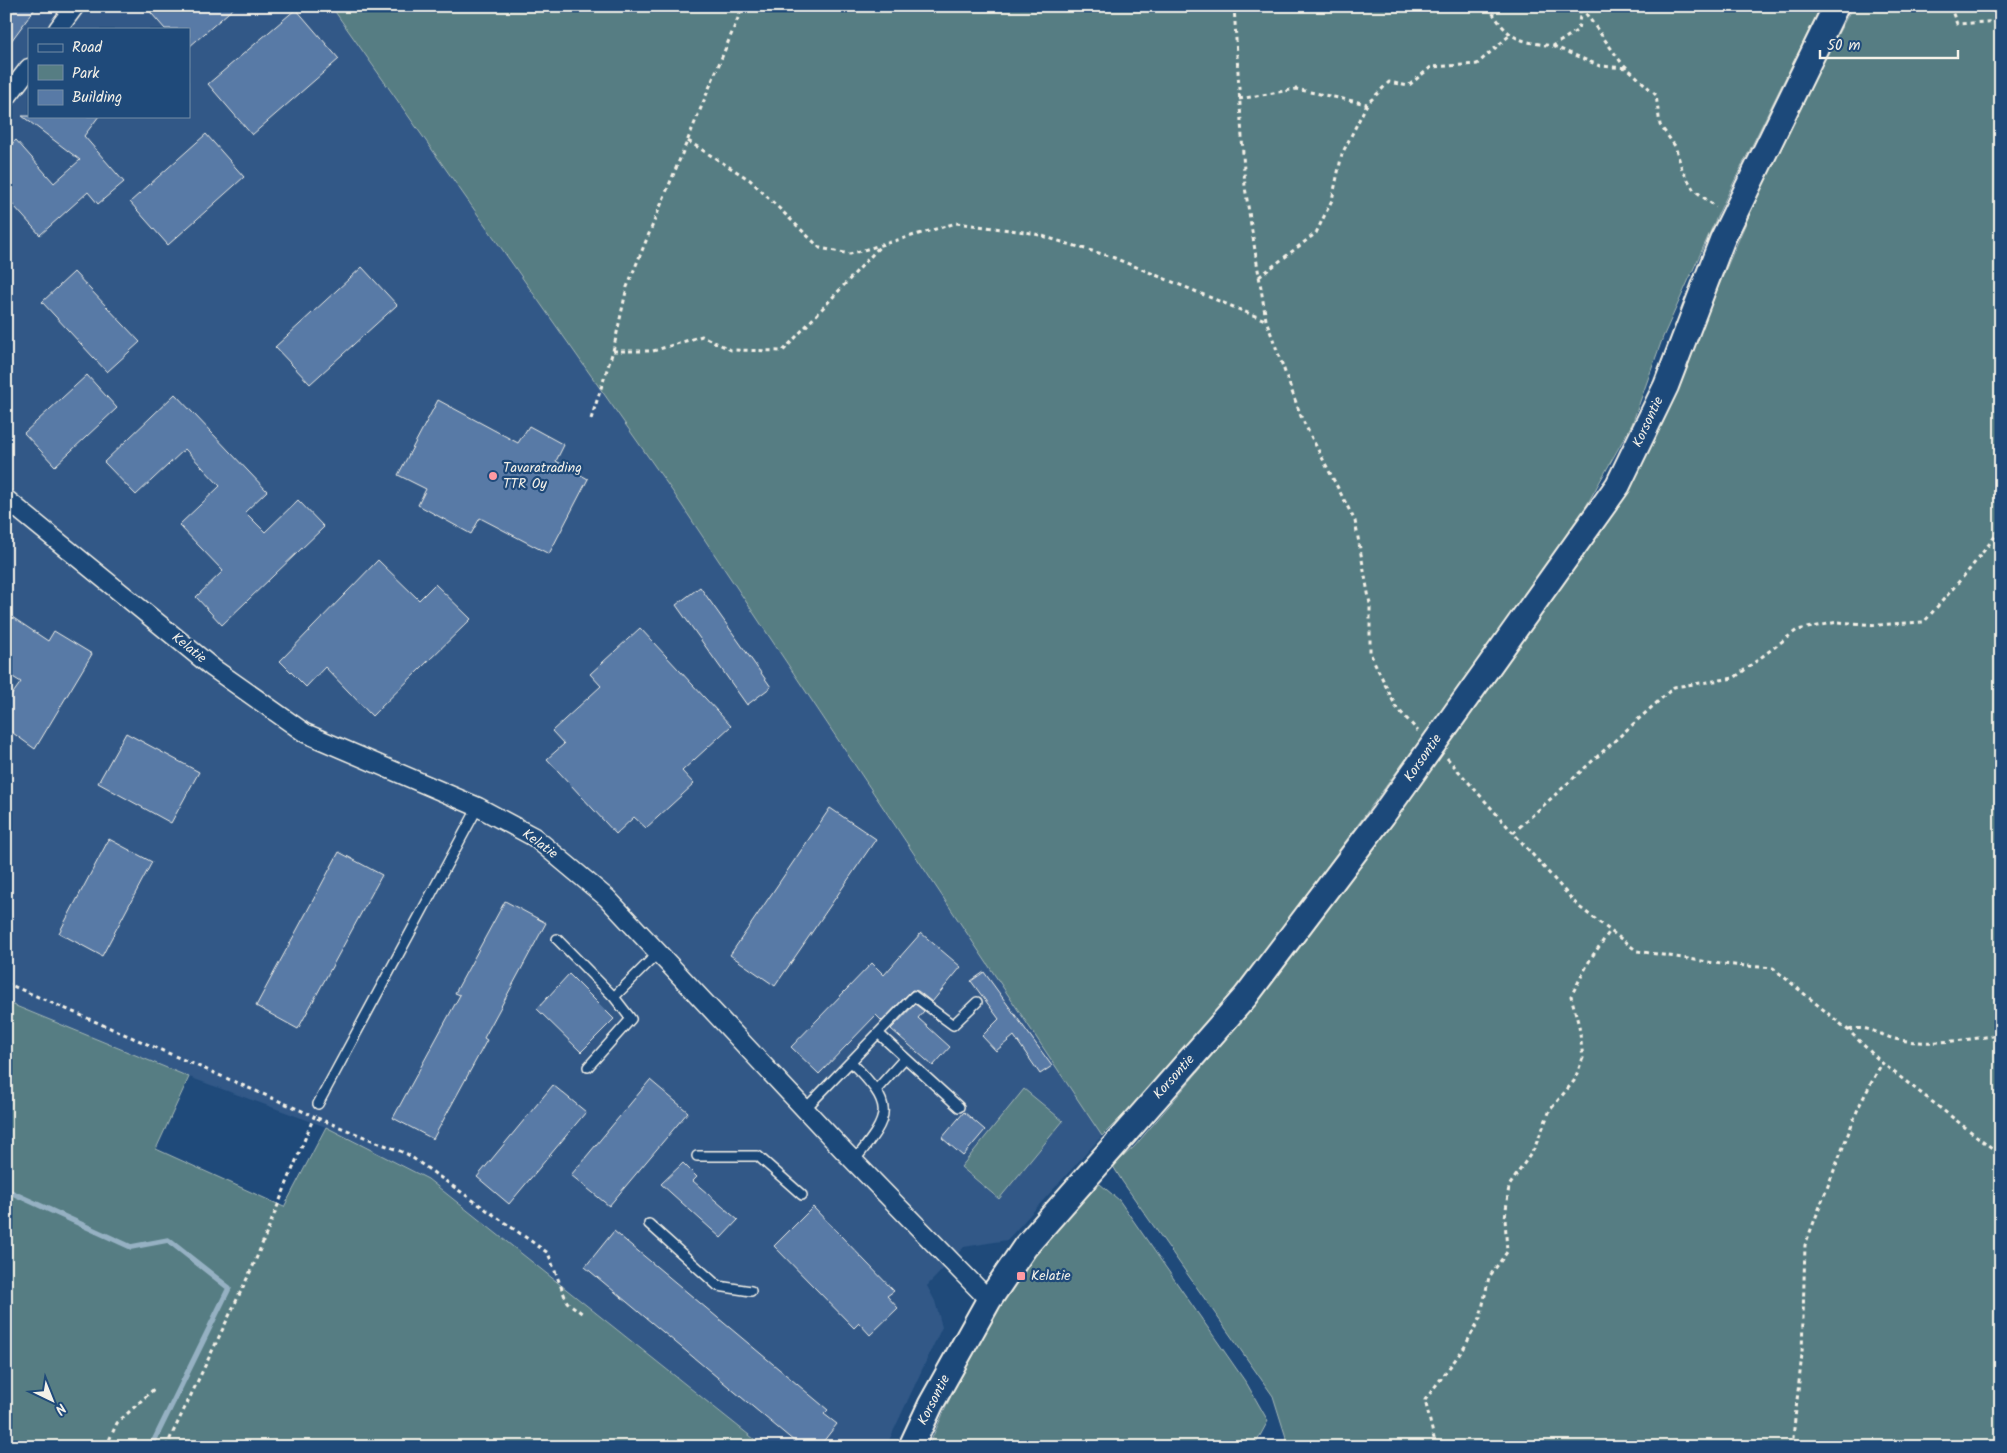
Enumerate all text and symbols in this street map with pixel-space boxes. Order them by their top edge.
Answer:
legend [28,28,190,118]
scale bar [1820,28,1957,60]
text: 50 m [1827,34,1861,58]
text: Road [72,36,103,60]
text: Park [72,62,100,86]
text: Building [72,86,122,110]
street label: Korsontie [1627,392,1670,451]
place label: Tavaratrading TTR Oy [503,457,582,495]
marker: Tavaratrading TTR Oy [487,470,499,482]
street label: Kelatie [167,627,212,669]
street label: Korsontie [1398,729,1448,786]
street label: Kelatie [518,823,563,865]
street label: Korsontie [1148,1049,1201,1104]
place label: Kelatie [1031,1265,1071,1287]
marker: Kelatie [1015,1270,1027,1282]
street label: Korsontie [912,1370,956,1429]
north arrow [28,1376,78,1426]
text: N [49,1398,71,1420]

